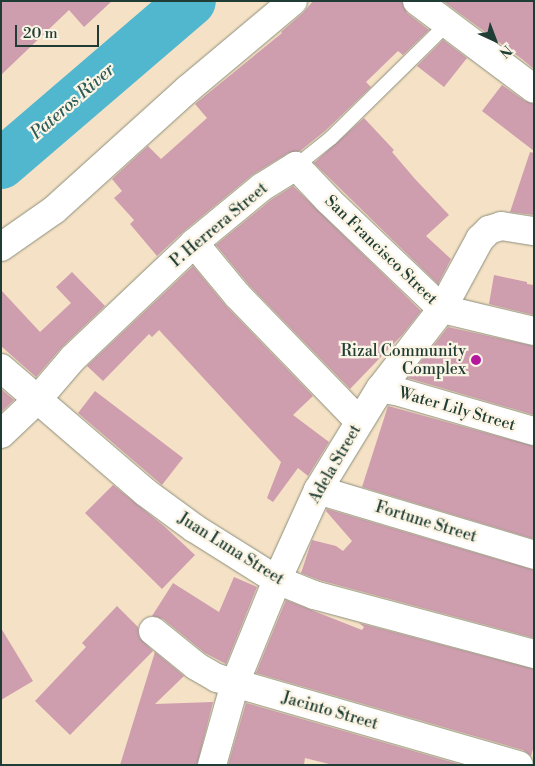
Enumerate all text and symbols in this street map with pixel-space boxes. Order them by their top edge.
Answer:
scale bar [18,15,101,47]
north arrow [470,15,520,65]
text: 20 m [23,24,58,43]
text: N [495,41,515,61]
water label: Pateros River [26,59,120,145]
street label: P. Herrera Street [167,179,271,271]
street label: San Francisco Street [321,191,441,309]
place label: Rizal Community Complex [341,341,466,379]
marker: Rizal Community Complex [470,354,482,366]
street label: Water Lily Street [396,383,518,435]
street label: Adela Street [305,421,365,507]
street label: Fortune Street [373,497,479,547]
street label: Juan Luna Street [175,509,287,589]
street label: Jacinto Street [280,688,380,734]

